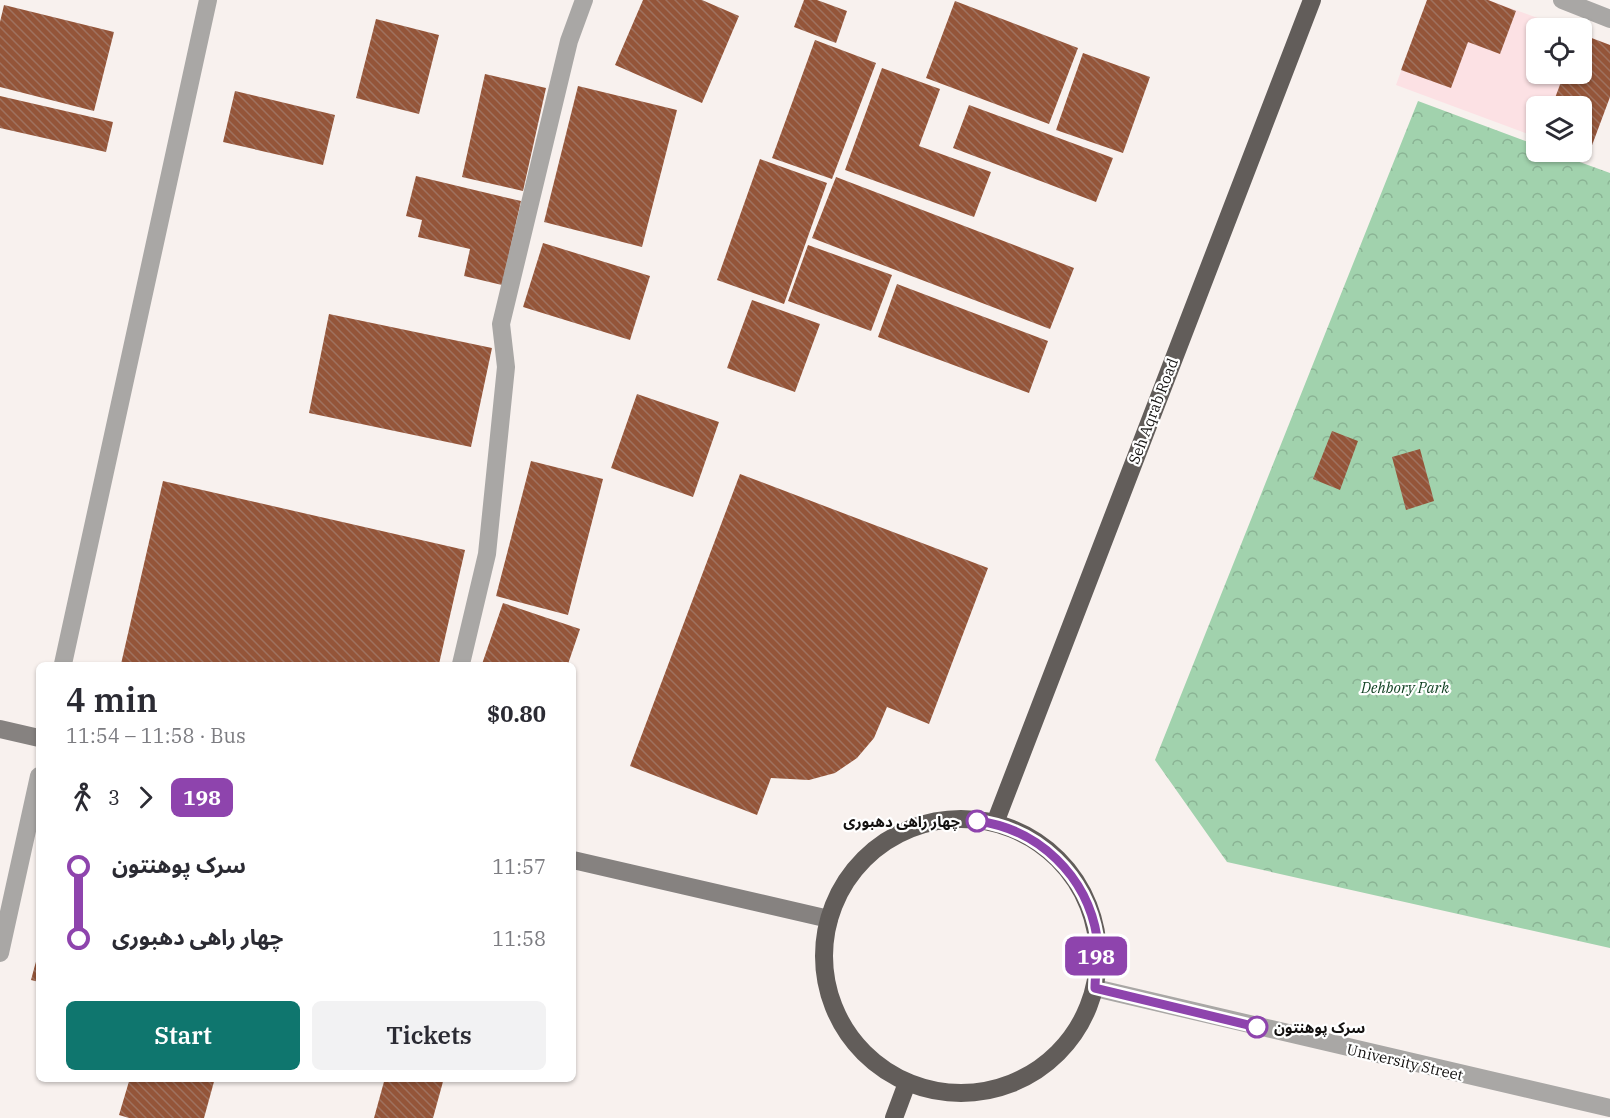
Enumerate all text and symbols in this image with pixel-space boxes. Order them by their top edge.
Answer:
map controls [1526,18,1592,162]
button: locate [1526,18,1592,84]
button: layers [1526,96,1592,162]
street label: Seh Aqrab Road [1124,355,1182,467]
text: 4 min [66,678,158,721]
park label: Dehbory Park [1360,678,1449,697]
text: $0.80 [487,699,546,728]
text: 11:54 – 11:58 · Bus [66,722,246,749]
icon: walk [66,781,99,814]
icon: forward [129,781,162,814]
text: 198 [183,783,221,811]
text: 3 [108,784,120,811]
marker: چهار راهی دهبوری [966,810,988,832]
place label: چهار راهی دهبوری [843,812,961,831]
text: سرک پوهنتون [112,850,246,879]
text: 11:57 [492,853,546,880]
text: چهار راهی دهبوری [112,922,283,951]
text: 11:58 [492,925,546,952]
line badge: 198 [1062,936,1130,976]
text: 198 [1077,942,1115,970]
button: Start [66,1001,300,1070]
button: Tickets [312,1001,546,1070]
marker: سرک پوهنتون [1246,1016,1268,1038]
place label: سرک پوهنتون [1274,1018,1365,1037]
street label: University Street [1345,1039,1465,1085]

